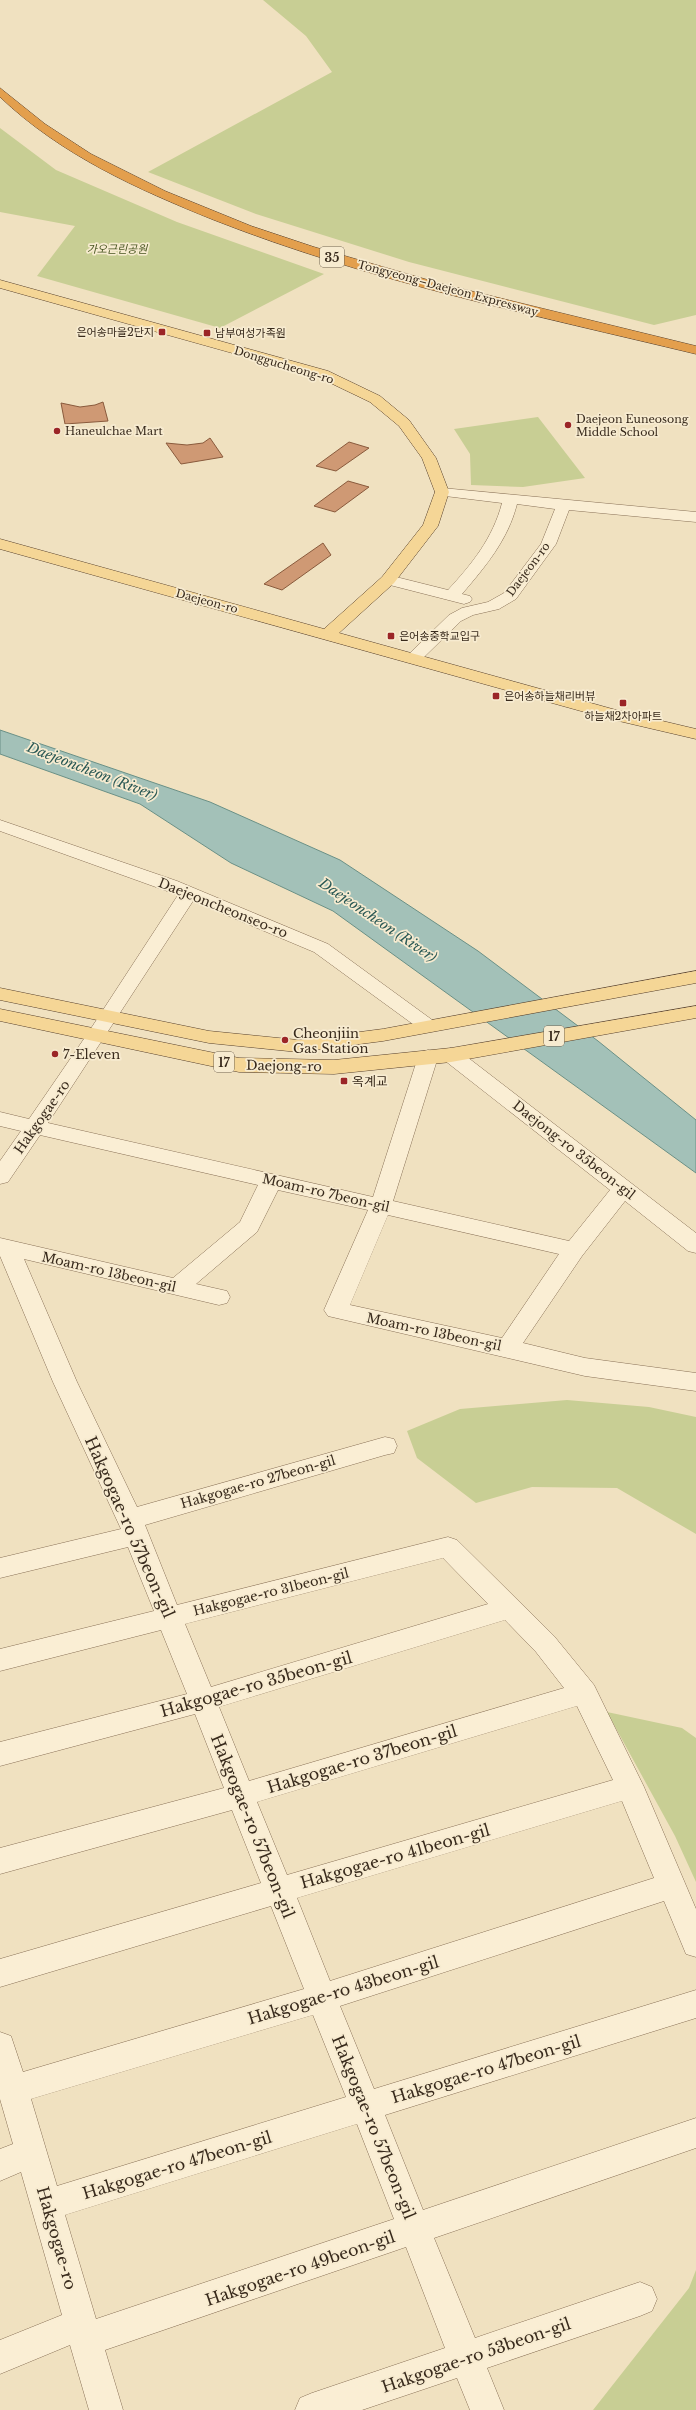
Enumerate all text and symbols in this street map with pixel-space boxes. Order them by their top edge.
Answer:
park label: 가오근린공원 [87,242,148,256]
road number: 35 [320,247,344,267]
street label: Tongyeong–Daejeon Expressway [356,257,540,319]
place label: 은어송마을2단지 [76,325,154,339]
place label: 남부여성가족원 [215,326,286,340]
marker: 은어송마을2단지 [157,327,167,337]
marker: 남부여성가족원 [202,328,212,338]
street label: Donggucheong-ro [232,343,336,387]
place label: Daejeon Euneosong Middle School [576,412,689,439]
marker: Daejeon Euneosong Middle School [563,420,573,430]
place label: Haneulchae Mart [65,424,163,438]
marker: Haneulchae Mart [52,426,62,436]
street label: Daejeon-ro [503,539,553,599]
street label: Daejeon-ro [174,586,240,616]
place label: 은어송중학교입구 [399,629,480,643]
marker: 은어송중학교입구 [386,631,396,641]
place label: 은어송하늘채리버뷰 [504,689,595,703]
marker: 은어송하늘채리버뷰 [491,691,501,701]
marker: 하늘채2차아파트 [618,698,628,708]
place label: 하늘채2차아파트 [584,709,662,723]
water label: Daejeoncheon (River) [24,738,160,804]
water label: Daejeoncheon (River) [315,873,440,966]
street label: Daejeoncheonseo-ro [156,874,290,942]
place label: Cheonjiin Gas Station [293,1025,368,1057]
road number: 17 [544,1026,564,1046]
marker: Cheonjiin Gas Station [280,1035,290,1045]
place label: 7-Eleven [63,1046,120,1063]
marker: 7-Eleven [50,1049,60,1059]
road number: 17 [214,1052,234,1072]
street label: Daejong-ro [246,1057,322,1075]
place label: 옥계교 [352,1073,388,1090]
marker: 옥계교 [339,1076,349,1086]
street label: Hakgogae-ro [10,1077,74,1157]
street label: Daejong-ro 35beon-gil [509,1097,639,1203]
street label: Moam-ro 7beon-gil [261,1170,391,1216]
street label: Moam-ro 13beon-gil [40,1248,178,1296]
street label: Moam-ro 13beon-gil [365,1309,503,1355]
street label: Hakgogae-ro 57beon-gil [81,1433,179,1621]
street label: Hakgogae-ro 27beon-gil [178,1452,338,1512]
street label: Hakgogae-ro 31beon-gil [191,1564,351,1620]
street label: Hakgogae-ro 35beon-gil [158,1647,354,1721]
street label: Hakgogae-ro 37beon-gil [265,1721,459,1797]
street label: Hakgogae-ro 57beon-gil [207,1731,299,1921]
street label: Hakgogae-ro 41beon-gil [298,1819,492,1893]
street label: Hakgogae-ro 43beon-gil [245,1951,441,2029]
street label: Hakgogae-ro 47beon-gil [389,2031,583,2107]
street label: Hakgogae-ro 57beon-gil [328,2032,420,2222]
street label: Hakgogae-ro 47beon-gil [80,2127,274,2203]
street label: Hakgogae-ro [33,2184,81,2292]
street label: Hakgogae-ro 49beon-gil [202,2226,398,2310]
street label: Hakgogae-ro 53beon-gil [379,2313,573,2397]

